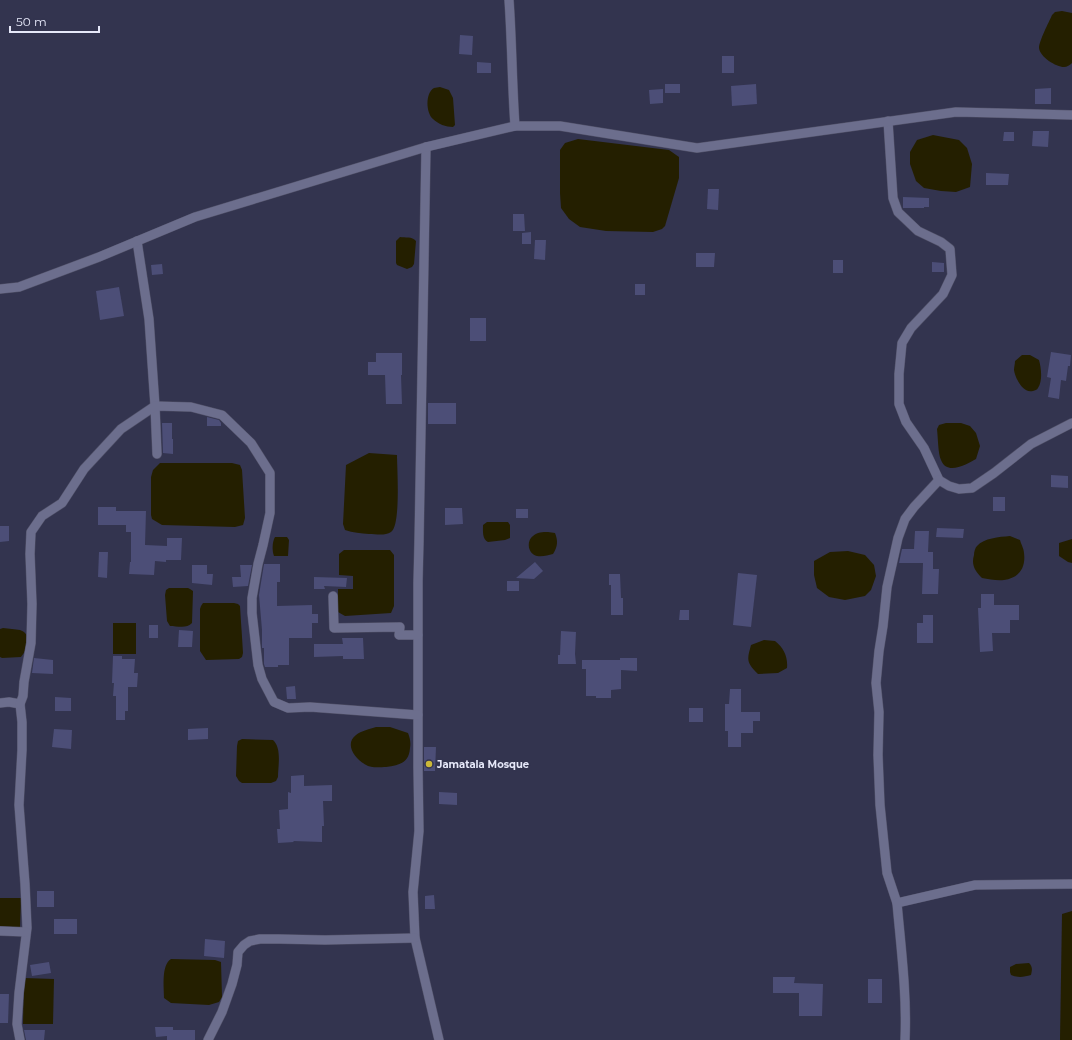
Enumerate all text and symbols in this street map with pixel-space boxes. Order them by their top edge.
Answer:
scale bar [10,8,99,34]
text: 50 m [16,14,47,29]
place label: Jamatala Mosque [436,758,529,771]
marker: Jamatala Mosque [424,759,434,769]

